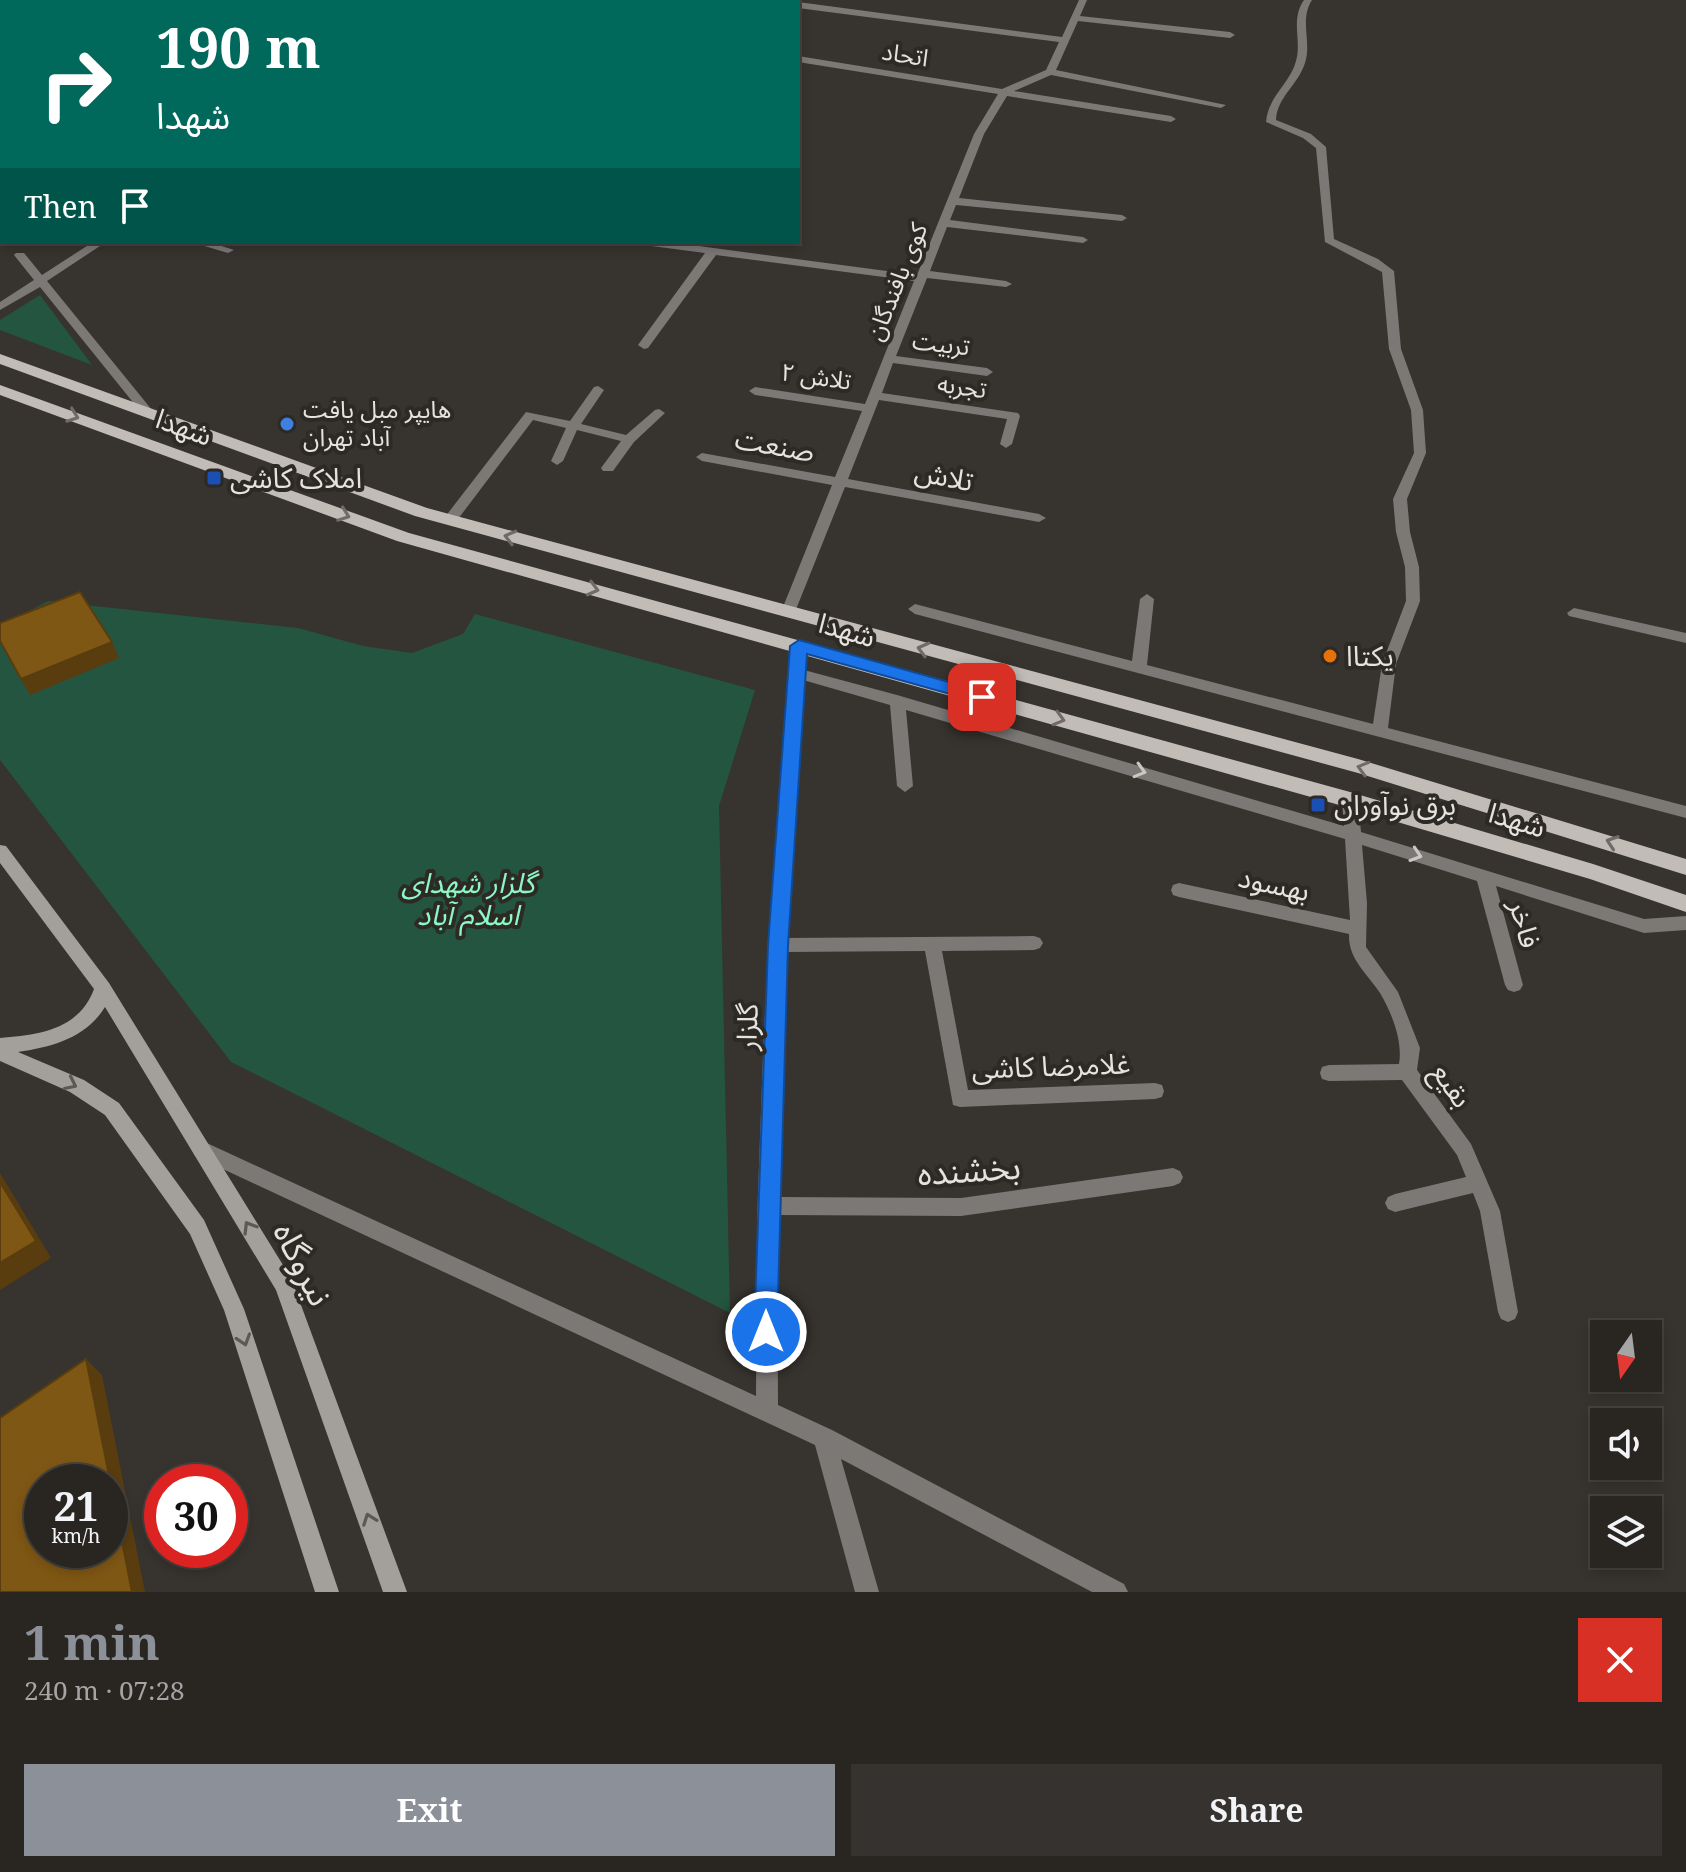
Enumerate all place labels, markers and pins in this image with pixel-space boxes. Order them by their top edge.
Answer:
place label: هایپر مبل یافت آباد تهران [303,392,451,453]
marker: هایپر مبل یافت آباد تهران [278,415,296,433]
place label: املاک کاشی [230,458,362,496]
marker: املاک کاشی [205,469,223,487]
place label: یکتاا [1346,636,1394,674]
marker: یکتاا [1321,647,1339,665]
pin [948,663,1016,731]
place label: برق نوآوران [1334,785,1456,823]
marker: برق نوآوران [1309,796,1327,814]

